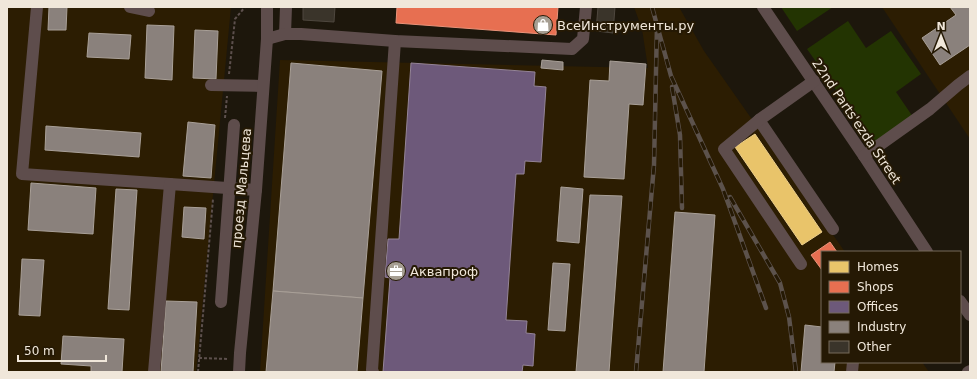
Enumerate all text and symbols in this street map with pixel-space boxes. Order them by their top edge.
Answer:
shop icon: ВсеИнструменты.ру [532,14,554,36]
north arrow [921,16,961,56]
place label: ВсеИнструменты.ру [557,18,694,33]
text: N [936,20,946,33]
street label: 22nd Parts'ezda Street [809,56,904,187]
street label: проезд Мальцева [229,127,254,249]
legend [821,251,961,363]
office icon: Аквапроф [385,260,407,282]
text: Homes [857,260,899,274]
place label: Аквапроф [410,264,478,279]
text: Shops [857,280,893,294]
text: Offices [857,300,898,314]
text: Industry [857,320,906,334]
scale bar [18,337,106,363]
text: Other [857,340,891,354]
text: 50 m [24,344,55,358]

